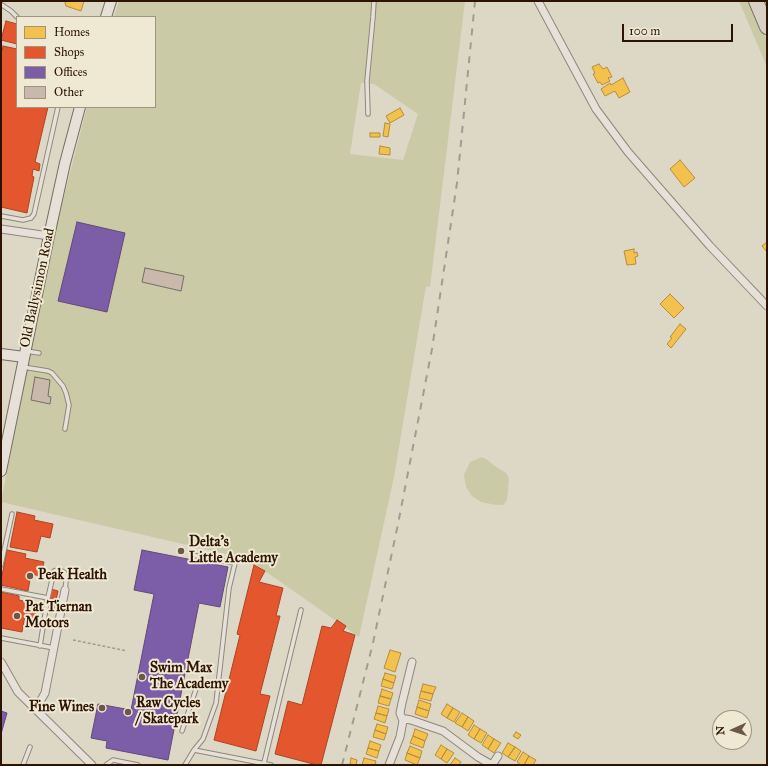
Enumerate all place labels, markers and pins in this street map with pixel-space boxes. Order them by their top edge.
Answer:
place label: Delta's Little Academy [189,535,278,568]
marker: Delta's Little Academy [176,546,186,556]
place label: Peak Health [38,568,107,584]
marker: Peak Health [25,571,35,581]
place label: Pat Tiernan Motors [25,600,92,632]
marker: Pat Tiernan Motors [12,611,22,621]
place label: Swim Max The Academy [150,661,228,694]
marker: Swim Max The Academy [137,672,147,682]
place label: Raw Cycles / Skatepark [136,696,200,728]
place label: Fine Wines [29,700,94,716]
marker: Fine Wines [97,703,107,713]
marker: Raw Cycles / Skatepark [123,707,133,717]

